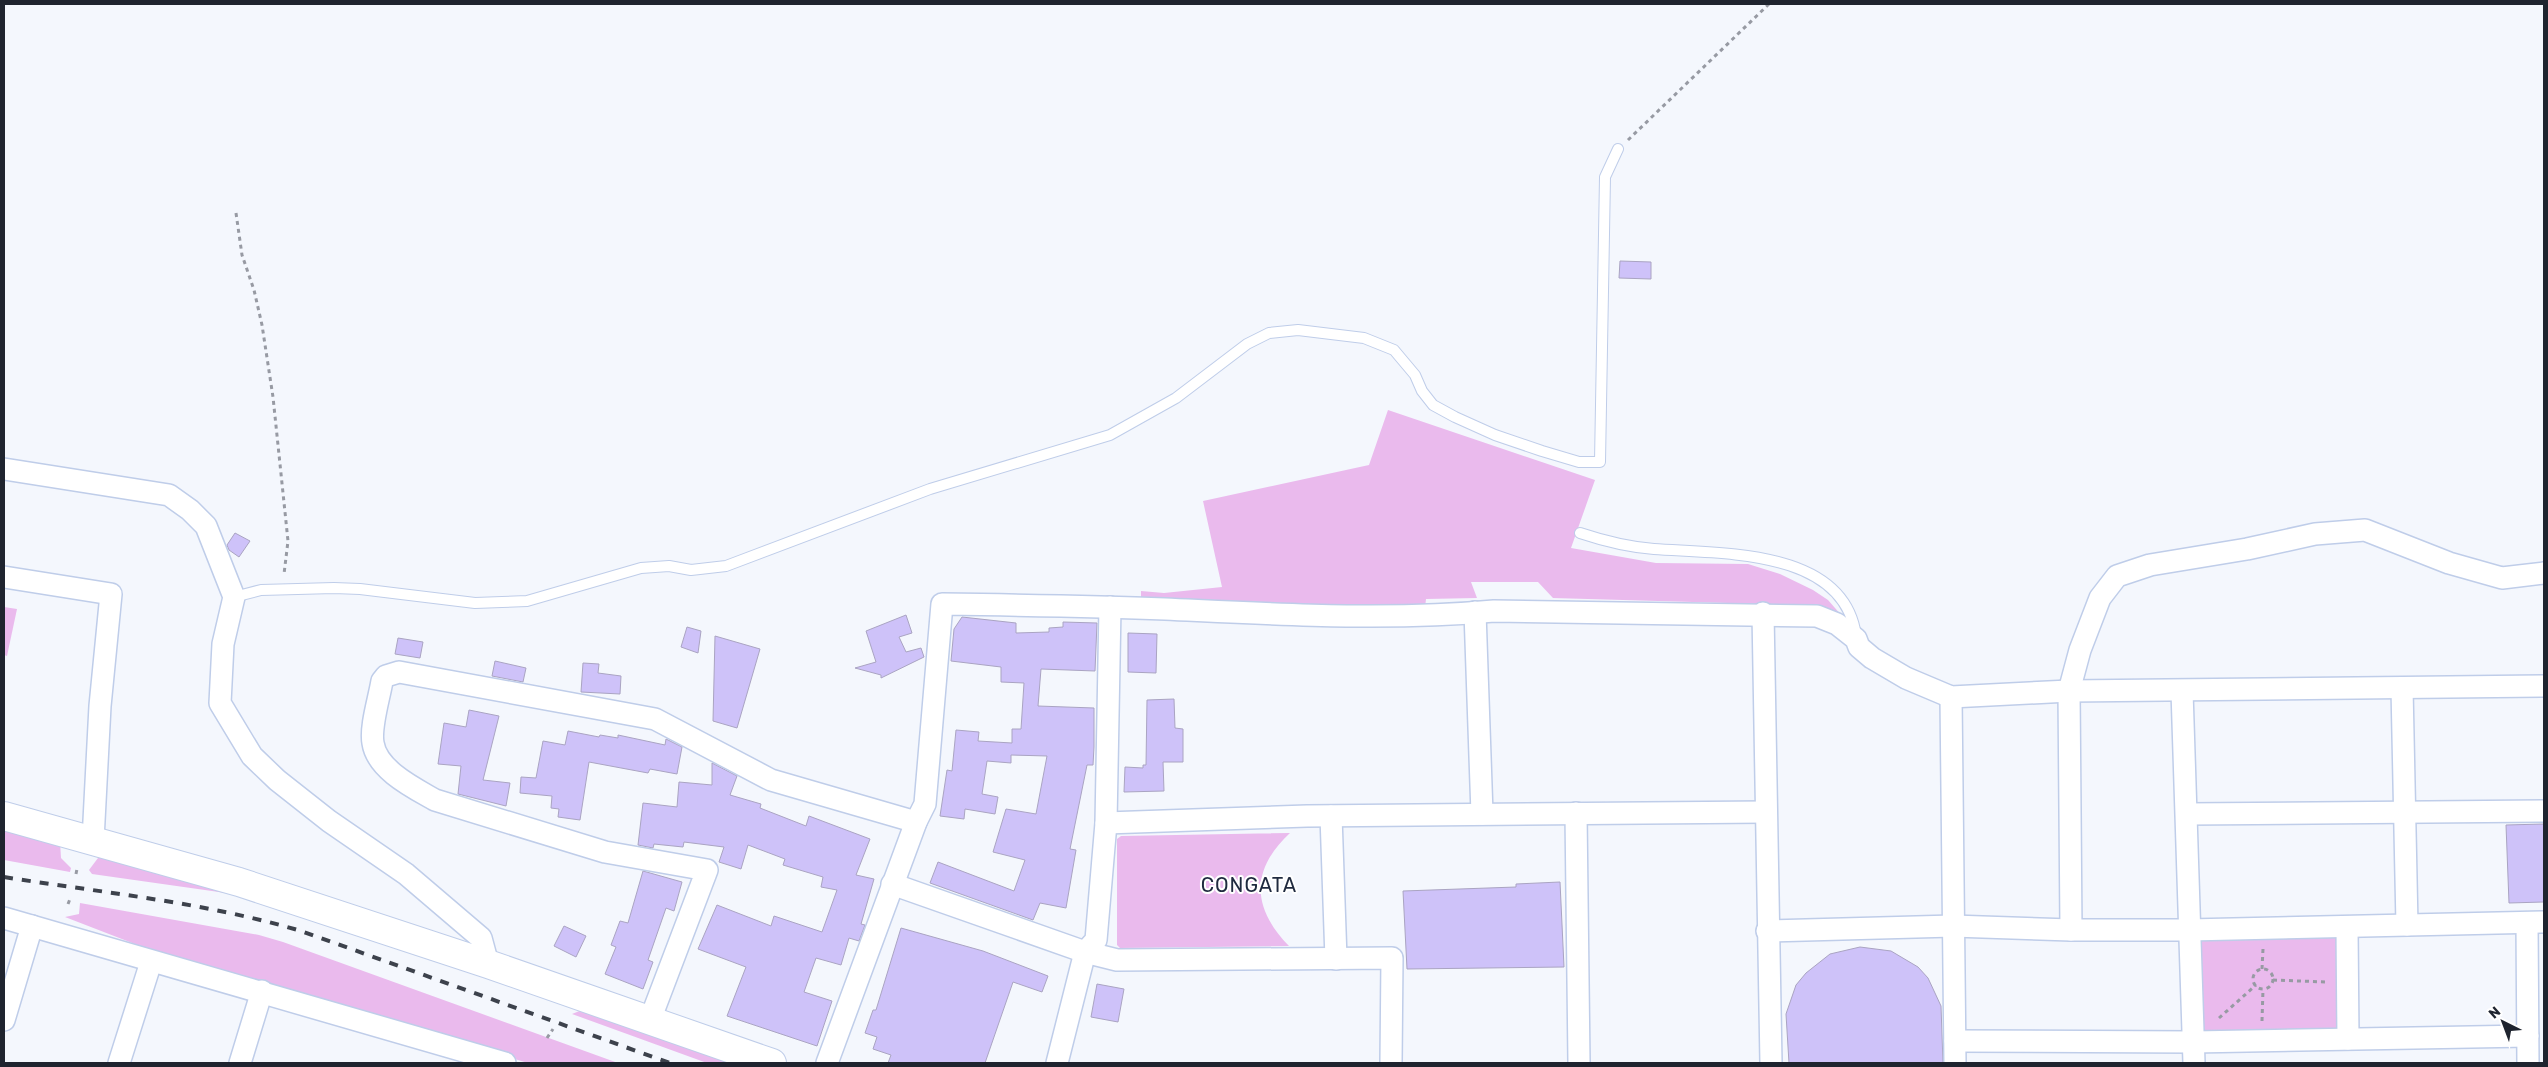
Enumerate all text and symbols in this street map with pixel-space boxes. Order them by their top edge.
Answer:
district label: CONGATA [1201,873,1297,897]
north arrow [2478,997,2528,1047]
text: N [2485,1003,2504,1022]

